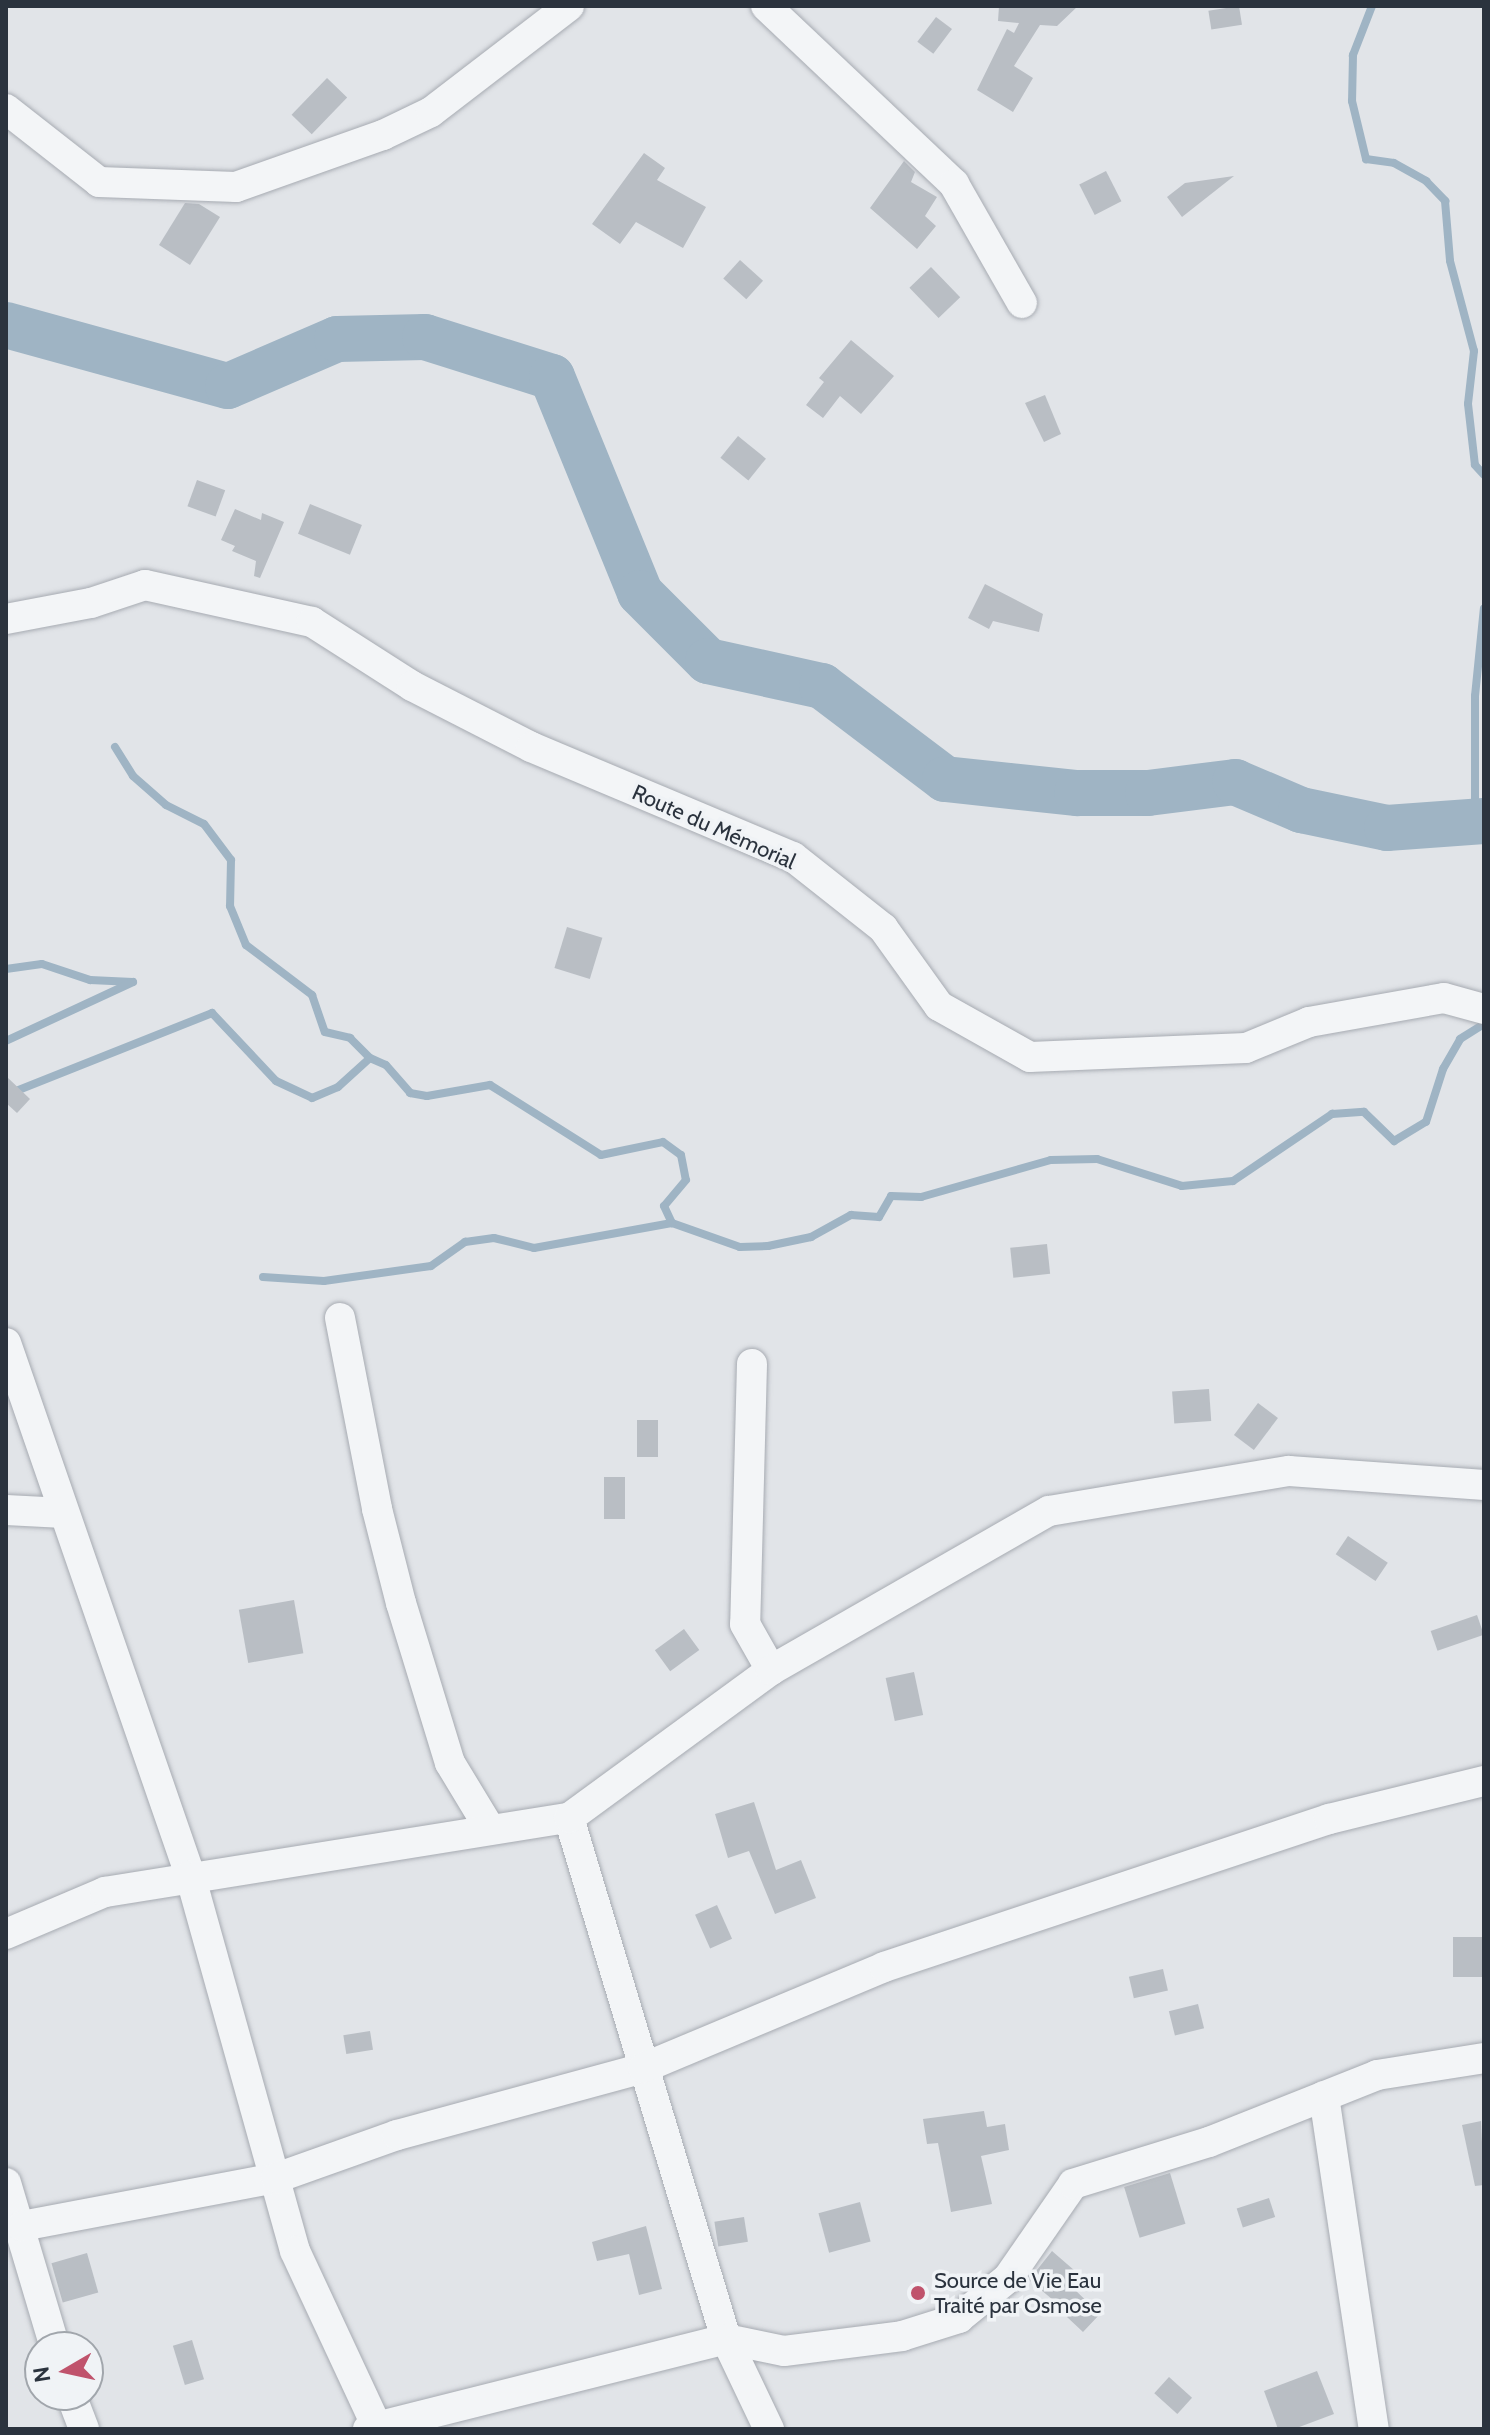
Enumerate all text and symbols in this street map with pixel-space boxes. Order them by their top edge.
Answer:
street label: Route du Mémorial [628,779,800,875]
place label: Source de Vie Eau Traité par Osmose [934,2267,1102,2318]
marker: Source de Vie Eau Traité par Osmose [909,2284,927,2302]
north arrow [24,2331,104,2411]
text: N [27,2365,56,2384]

